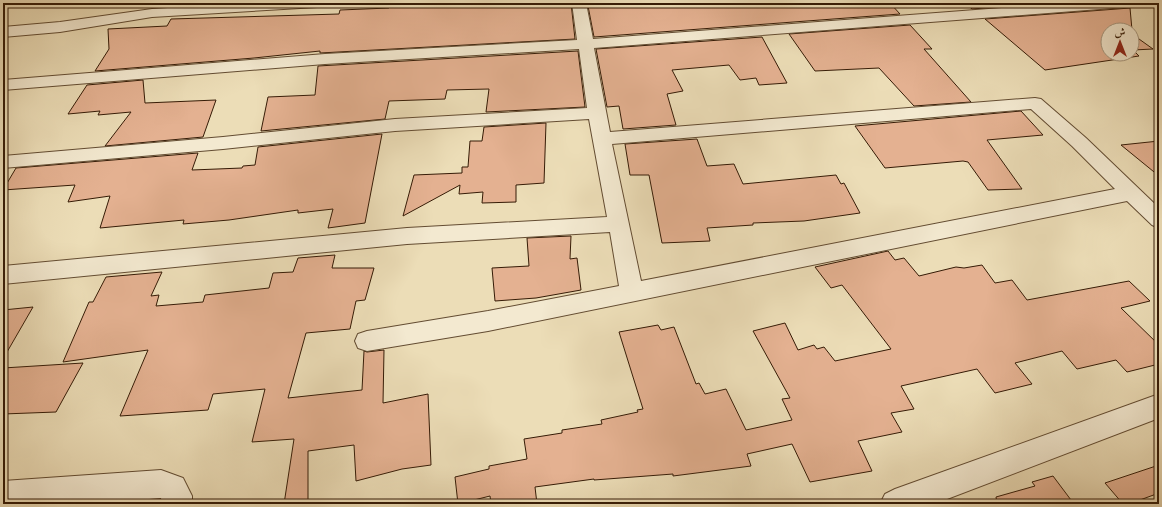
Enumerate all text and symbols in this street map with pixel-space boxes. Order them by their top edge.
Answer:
north arrow [1100,22,1140,62]
text: ش [1115,26,1126,39]

